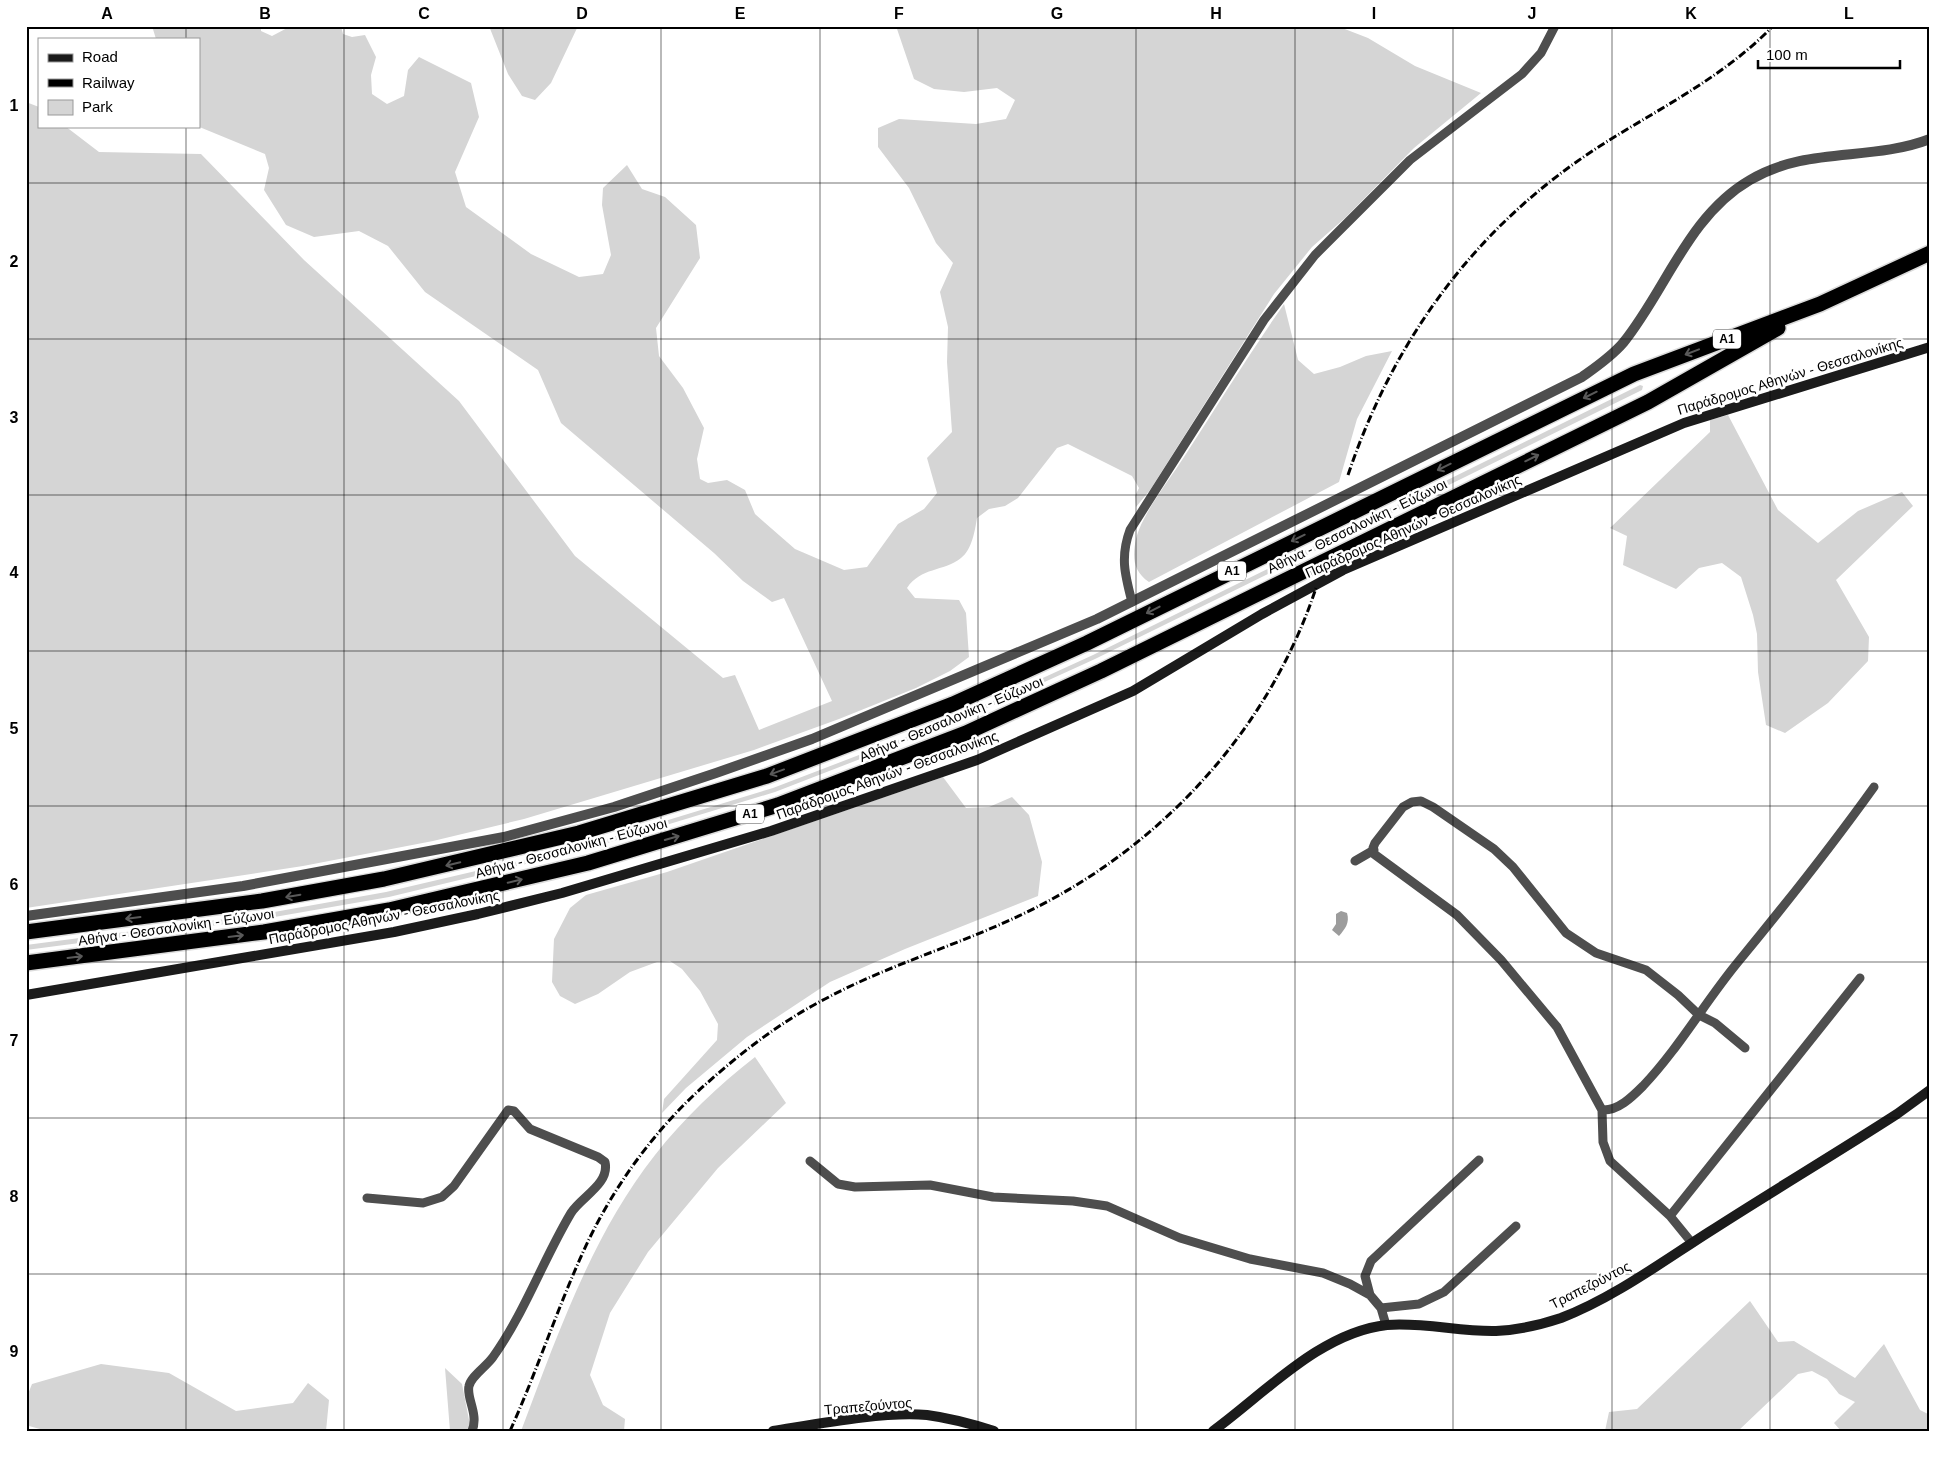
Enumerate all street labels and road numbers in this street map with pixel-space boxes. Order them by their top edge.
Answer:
road number: Α1 [1713,329,1741,348]
street label: Παράδρομος Αθηνών - Θεσσαλονίκης [1676,334,1905,418]
street label: Παράδρομος Αθηνών - Θεσσαλονίκης [1303,471,1524,581]
street label: Αθήνα - Θεσσαλονίκη - Εύζωνοι [1265,475,1449,577]
road number: Α1 [1218,562,1246,580]
street label: Αθήνα - Θεσσαλονίκη - Εύζωνοι [857,673,1045,765]
street label: Παράδρομος Αθηνών - Θεσσαλονίκης [774,727,1000,823]
road number: Α1 [736,804,764,824]
street label: Αθήνα - Θεσσαλονίκη - Εύζωνοι [473,815,669,881]
street label: Παράδρομος Αθηνών - Θεσσαλονίκης [267,887,501,947]
street label: Αθήνα - Θεσσαλονίκη - Εύζωνοι [77,905,275,949]
street label: Τραπεζούντος [1547,1258,1633,1312]
street label: Τραπεζούντος [823,1394,913,1418]

